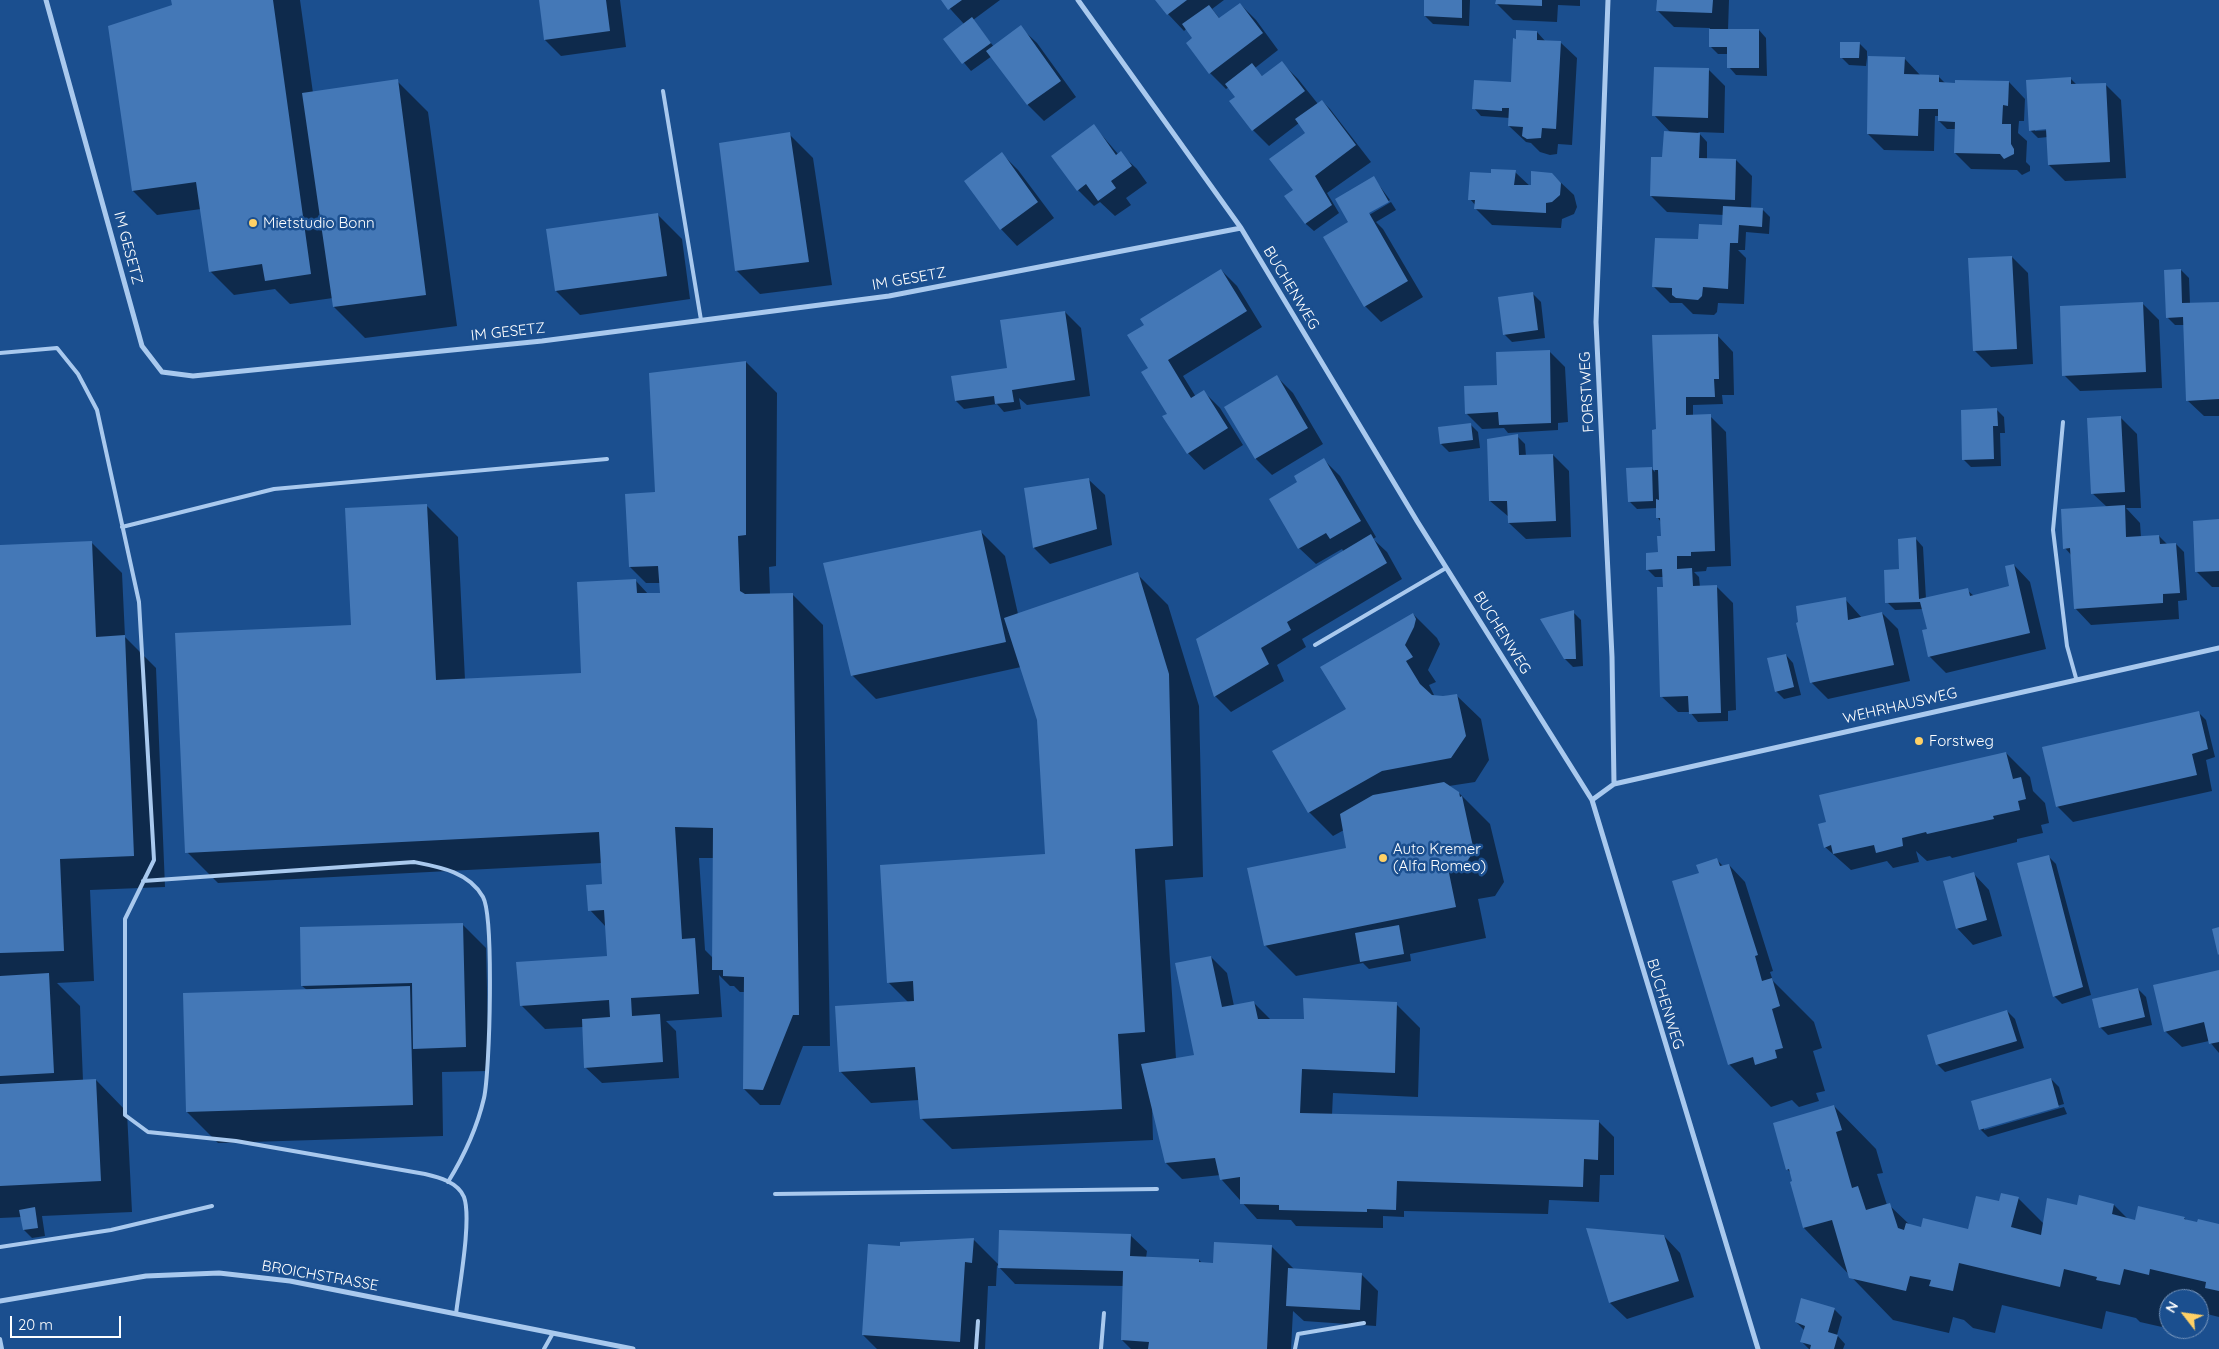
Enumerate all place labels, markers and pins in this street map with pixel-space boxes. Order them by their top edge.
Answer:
place label: Mietstudio Bonn [263,214,375,232]
marker: Mietstudio Bonn [247,217,259,229]
place label: Forstweg [1929,732,1994,750]
marker: Forstweg [1913,735,1925,747]
place label: Auto Kremer (Alfa Romeo) [1393,840,1486,875]
marker: Auto Kremer (Alfa Romeo) [1377,852,1389,864]

